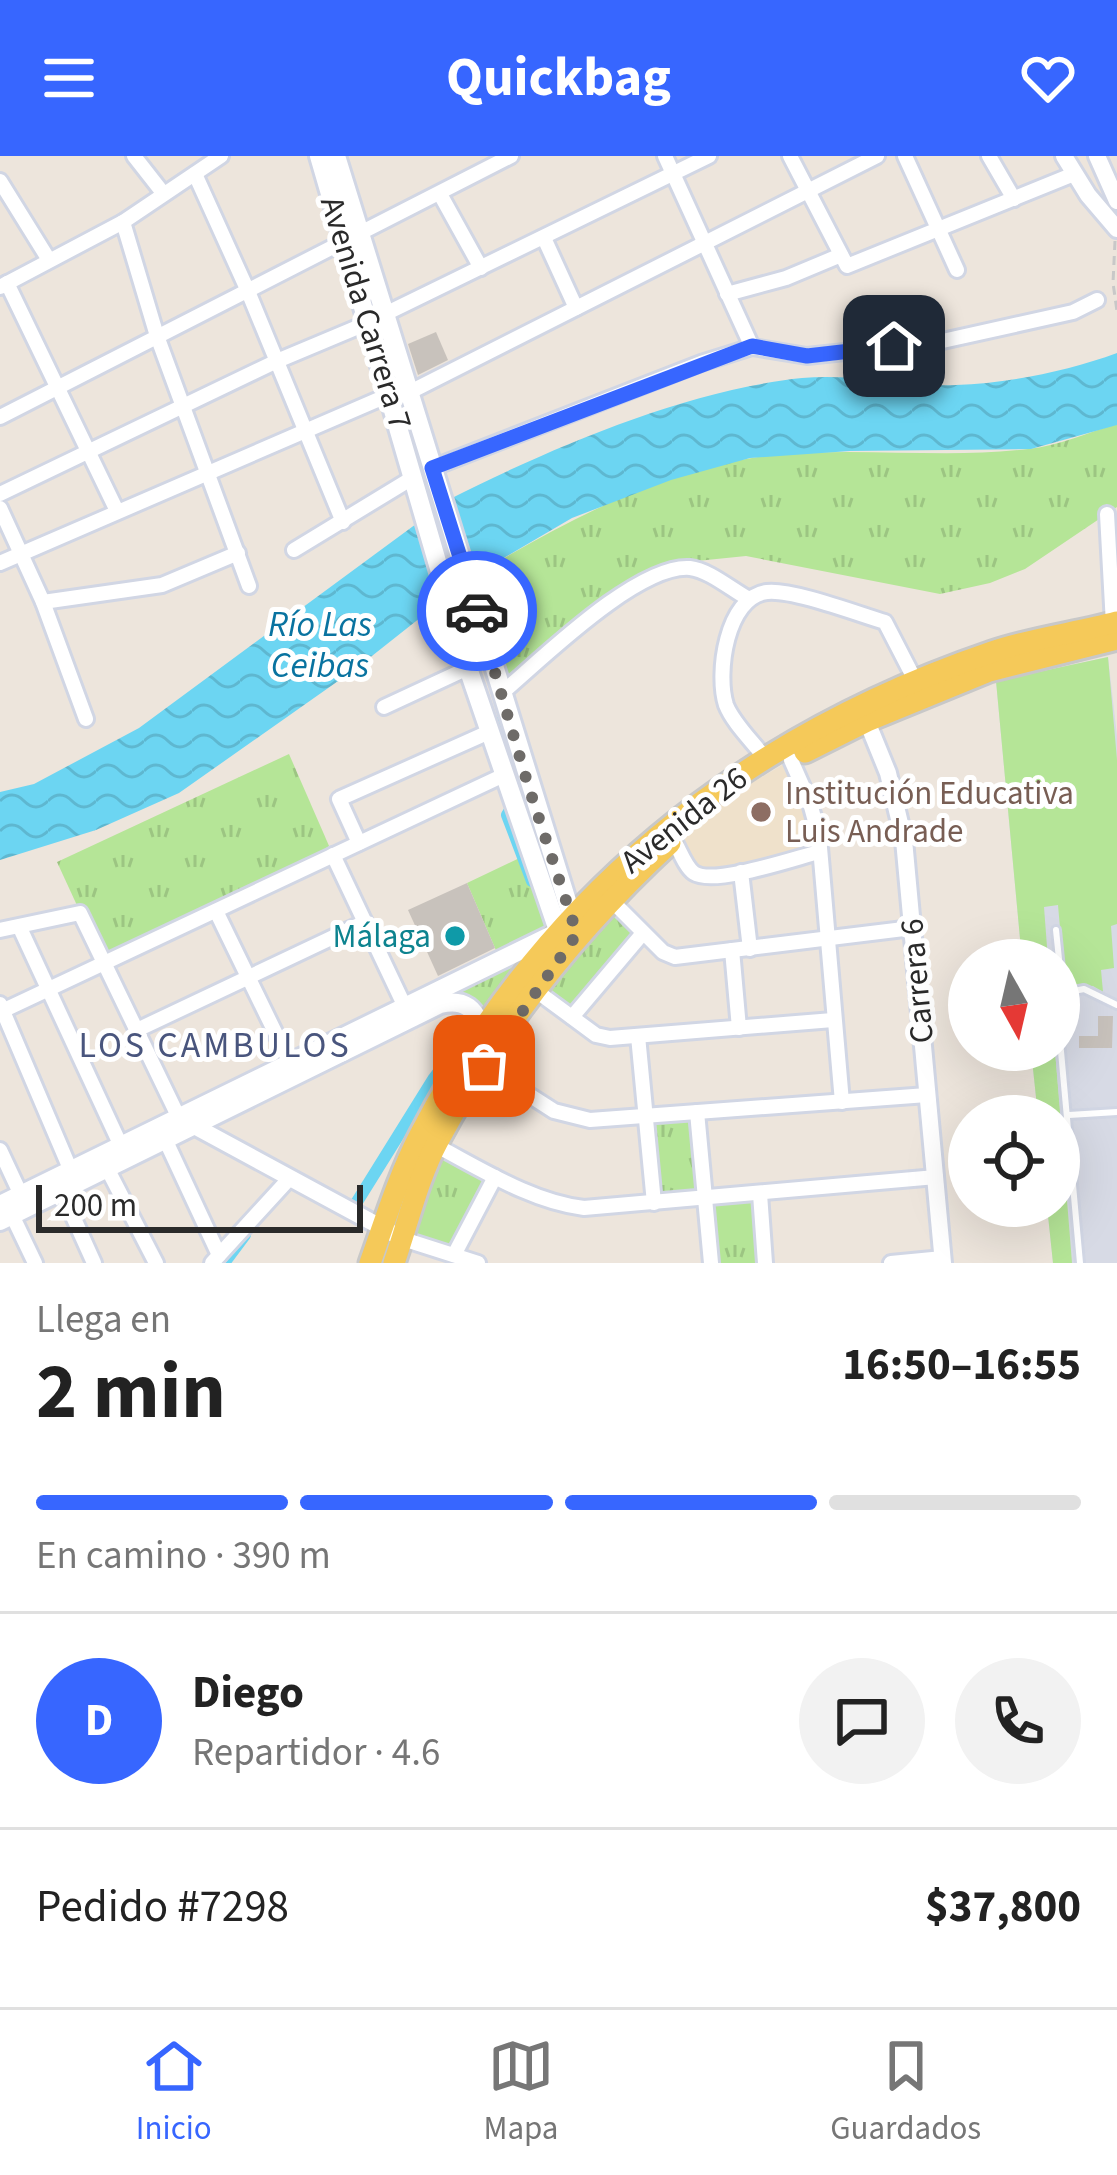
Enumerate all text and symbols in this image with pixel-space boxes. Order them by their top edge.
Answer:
text: Quickbag [446,40,671,117]
icon: menu [36,45,102,111]
icon: heart [1015,45,1081,111]
street label: Avenida Carrera 7 [308,191,424,435]
pin [843,295,945,397]
icon: home [861,313,927,379]
courier [417,551,537,671]
icon: car [444,578,510,644]
water label: Río Las Ceibas [268,599,372,691]
street label: Avenida 26 [610,755,758,885]
place label: Institución Educativa Luis Andrade [785,770,1074,855]
marker: Institución Educativa Luis Andrade [748,799,774,825]
place label: Málaga [333,913,431,960]
street label: Carrera 6 [888,917,946,1045]
marker: Málaga [442,923,468,949]
north arrow [948,939,1080,1071]
map controls [948,939,1080,1227]
pin [433,1015,535,1117]
district label: LOS CAMBULOS [78,1020,352,1071]
icon: bag [451,1033,517,1099]
button: locate [948,1095,1080,1227]
scale bar [36,1179,363,1232]
text: 200 m [54,1182,137,1229]
text: Llega en [36,1292,171,1348]
text: 16:50–16:55 [842,1333,1081,1397]
text: 2 min [36,1337,226,1448]
text: En camino · 390 m [36,1528,331,1584]
button: chat [799,1658,925,1784]
button: phone [955,1658,1081,1784]
text: Diego [192,1661,304,1725]
text: D [85,1689,113,1753]
text: Repartidor · 4.6 [192,1725,440,1781]
text: Pedido #7298 [36,1875,289,1939]
text: $37,800 [925,1875,1081,1939]
tab: Inicio [136,2033,212,2152]
tab: Mapa [483,2033,559,2152]
tab: Guardados [830,2033,981,2152]

